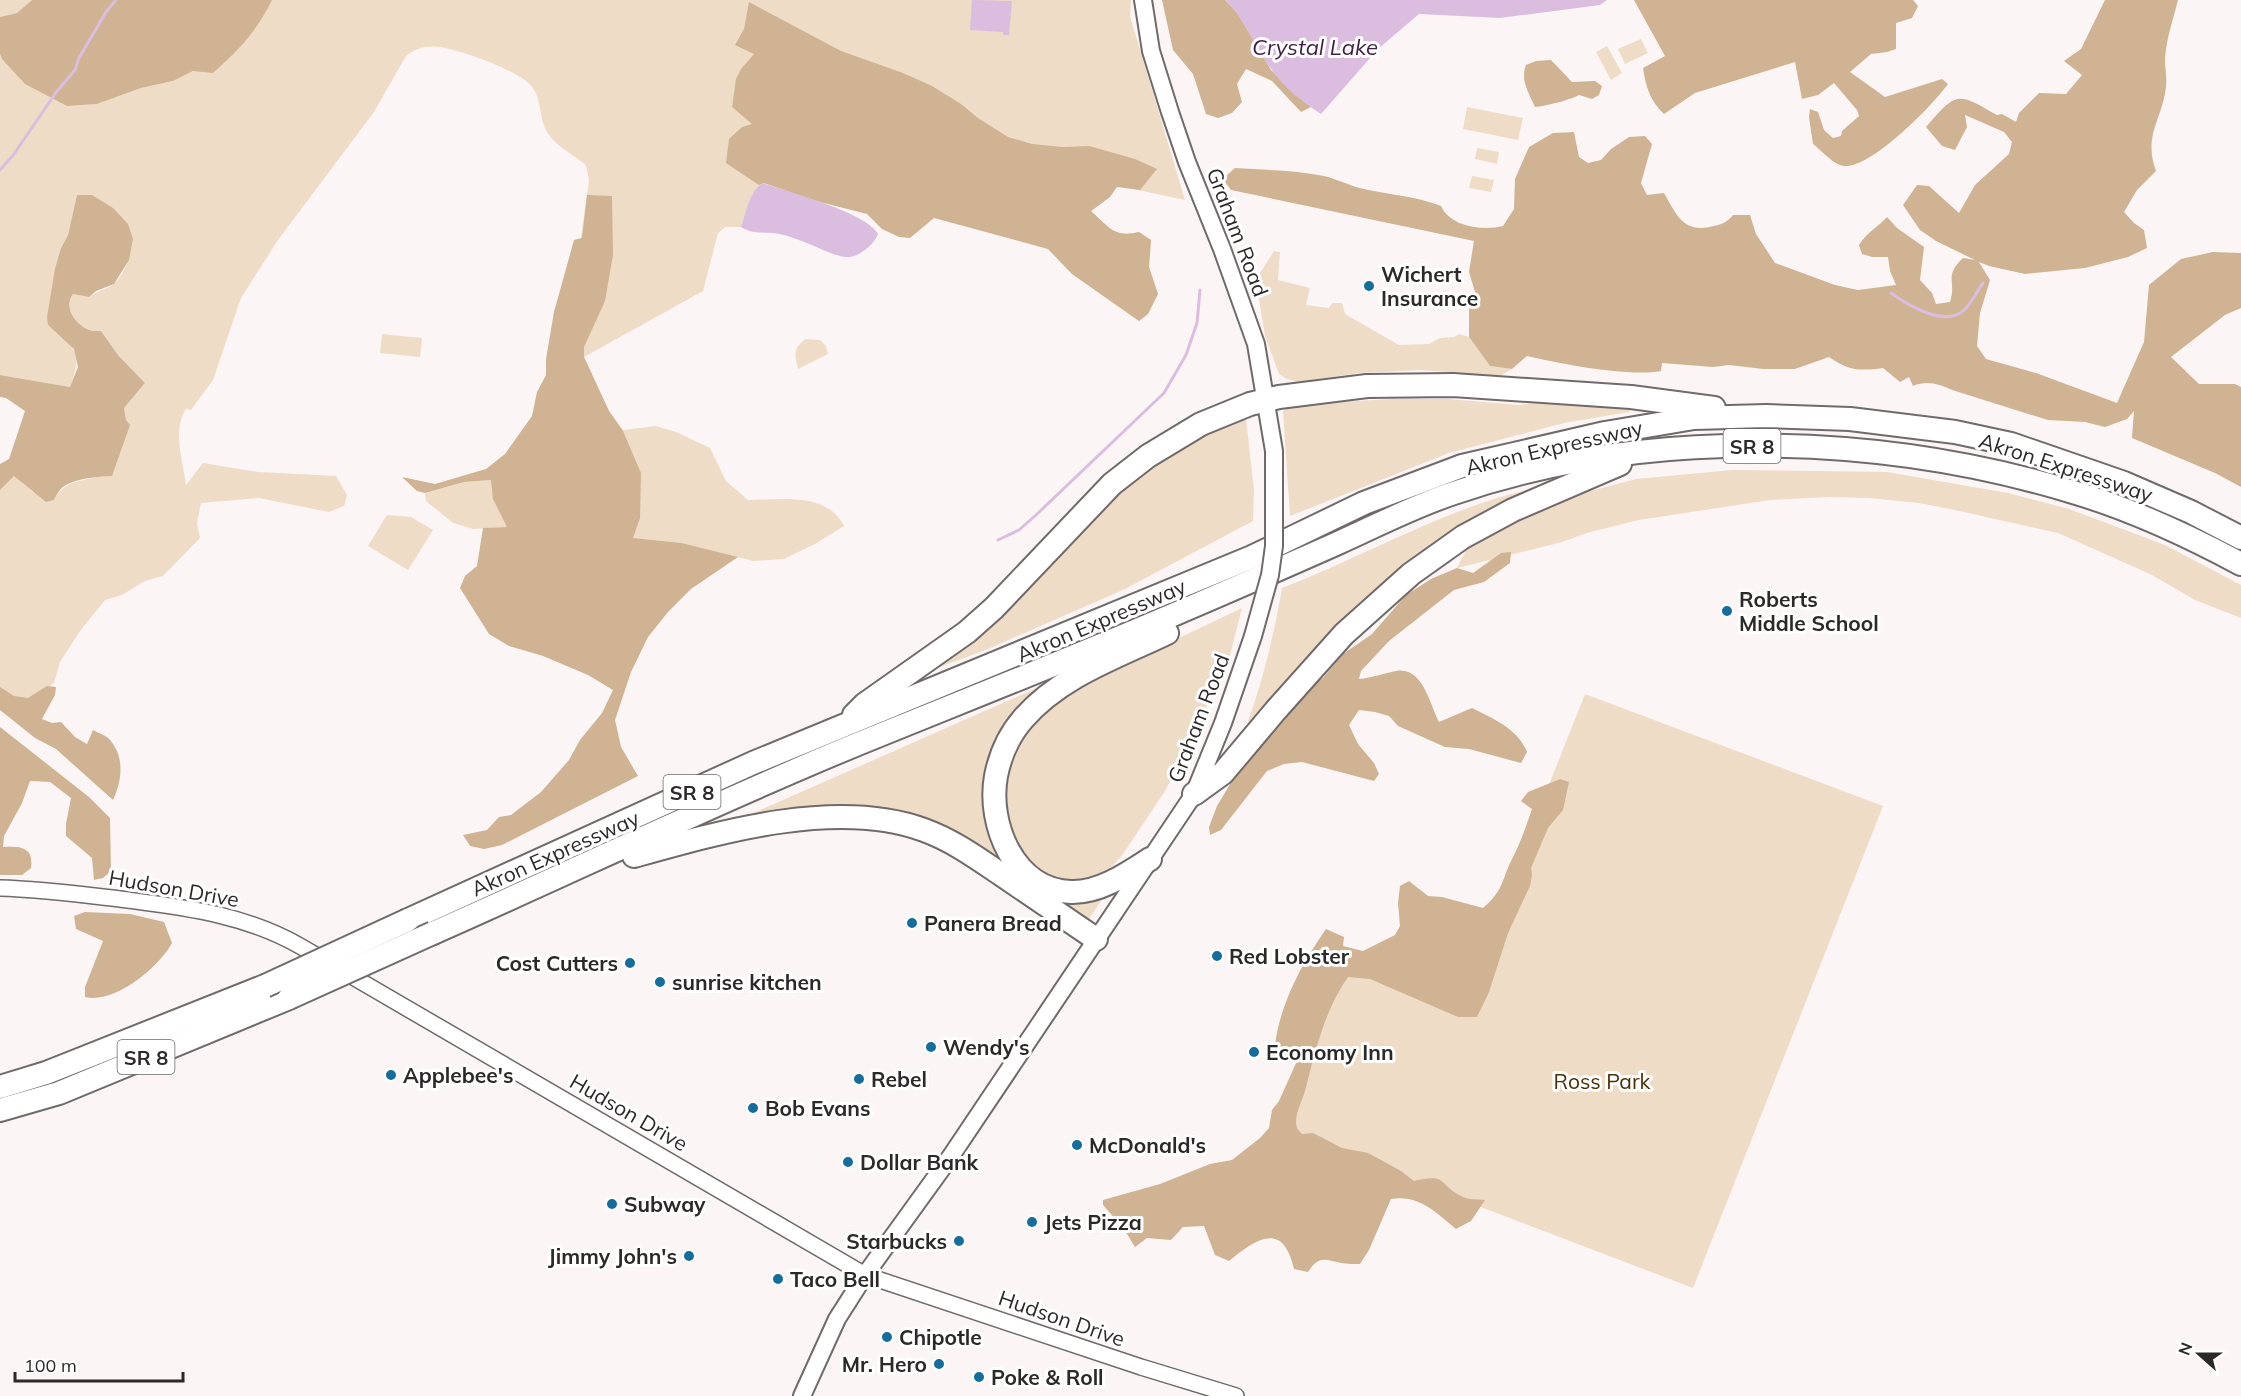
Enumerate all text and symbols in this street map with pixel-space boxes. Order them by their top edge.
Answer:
water label: Crystal Lake [1252,33,1378,61]
street label: Graham Road [1202,164,1274,300]
place label: Wichert Insurance [1381,261,1478,311]
marker: Wichert Insurance [1362,279,1376,293]
street label: Akron Expressway [1463,414,1645,480]
street label: Akron Expressway [1976,427,2156,507]
road number: SR 8 [1724,429,1780,463]
street label: Akron Expressway [1013,573,1189,667]
place label: Roberts Middle School [1739,586,1879,636]
marker: Roberts Middle School [1720,604,1734,618]
street label: Graham Road [1162,650,1234,786]
road number: SR 8 [664,775,720,809]
street label: Akron Expressway [467,804,643,902]
street label: Hudson Drive [107,864,241,912]
place label: Panera Bread [924,910,1062,936]
marker: Panera Bread [905,916,919,930]
place label: Red Lobster [1229,943,1350,969]
marker: Red Lobster [1210,949,1224,963]
place label: Cost Cutters [496,950,618,976]
marker: Cost Cutters [623,956,637,970]
place label: sunrise kitchen [672,969,822,995]
marker: sunrise kitchen [653,975,667,989]
place label: Wendy's [943,1034,1029,1060]
place label: Economy Inn [1266,1039,1394,1065]
road number: SR 8 [118,1040,174,1074]
marker: Wendy's [924,1040,938,1054]
marker: Economy Inn [1247,1045,1261,1059]
place label: Applebee's [403,1062,513,1088]
place label: Rebel [871,1066,927,1092]
marker: Applebee's [384,1068,398,1082]
street label: Hudson Drive [565,1068,693,1156]
park label: Ross Park [1554,1068,1651,1094]
marker: Rebel [852,1072,866,1086]
place label: Bob Evans [765,1095,870,1121]
marker: Bob Evans [746,1101,760,1115]
place label: McDonald's [1089,1132,1206,1158]
marker: McDonald's [1070,1138,1084,1152]
place label: Dollar Bank [860,1149,979,1175]
marker: Dollar Bank [841,1155,855,1169]
place label: Subway [624,1191,706,1217]
marker: Subway [605,1197,619,1211]
place label: Jets Pizza [1044,1209,1142,1235]
marker: Jets Pizza [1025,1215,1039,1229]
place label: Starbucks [846,1228,947,1254]
marker: Starbucks [952,1234,966,1248]
place label: Jimmy John's [548,1243,677,1269]
marker: Jimmy John's [682,1249,696,1263]
place label: Taco Bell [790,1266,880,1292]
marker: Taco Bell [771,1272,785,1286]
street label: Hudson Drive [995,1284,1129,1352]
place label: Chipotle [899,1324,982,1350]
north arrow [2169,1324,2229,1384]
marker: Chipotle [880,1330,894,1344]
text: N [2173,1339,2196,1358]
scale bar [15,1345,183,1383]
place label: Mr. Hero [842,1351,927,1377]
text: 100 m [24,1354,77,1377]
marker: Mr. Hero [932,1357,946,1371]
place label: Poke & Roll [991,1364,1104,1390]
marker: Poke & Roll [972,1370,986,1384]

